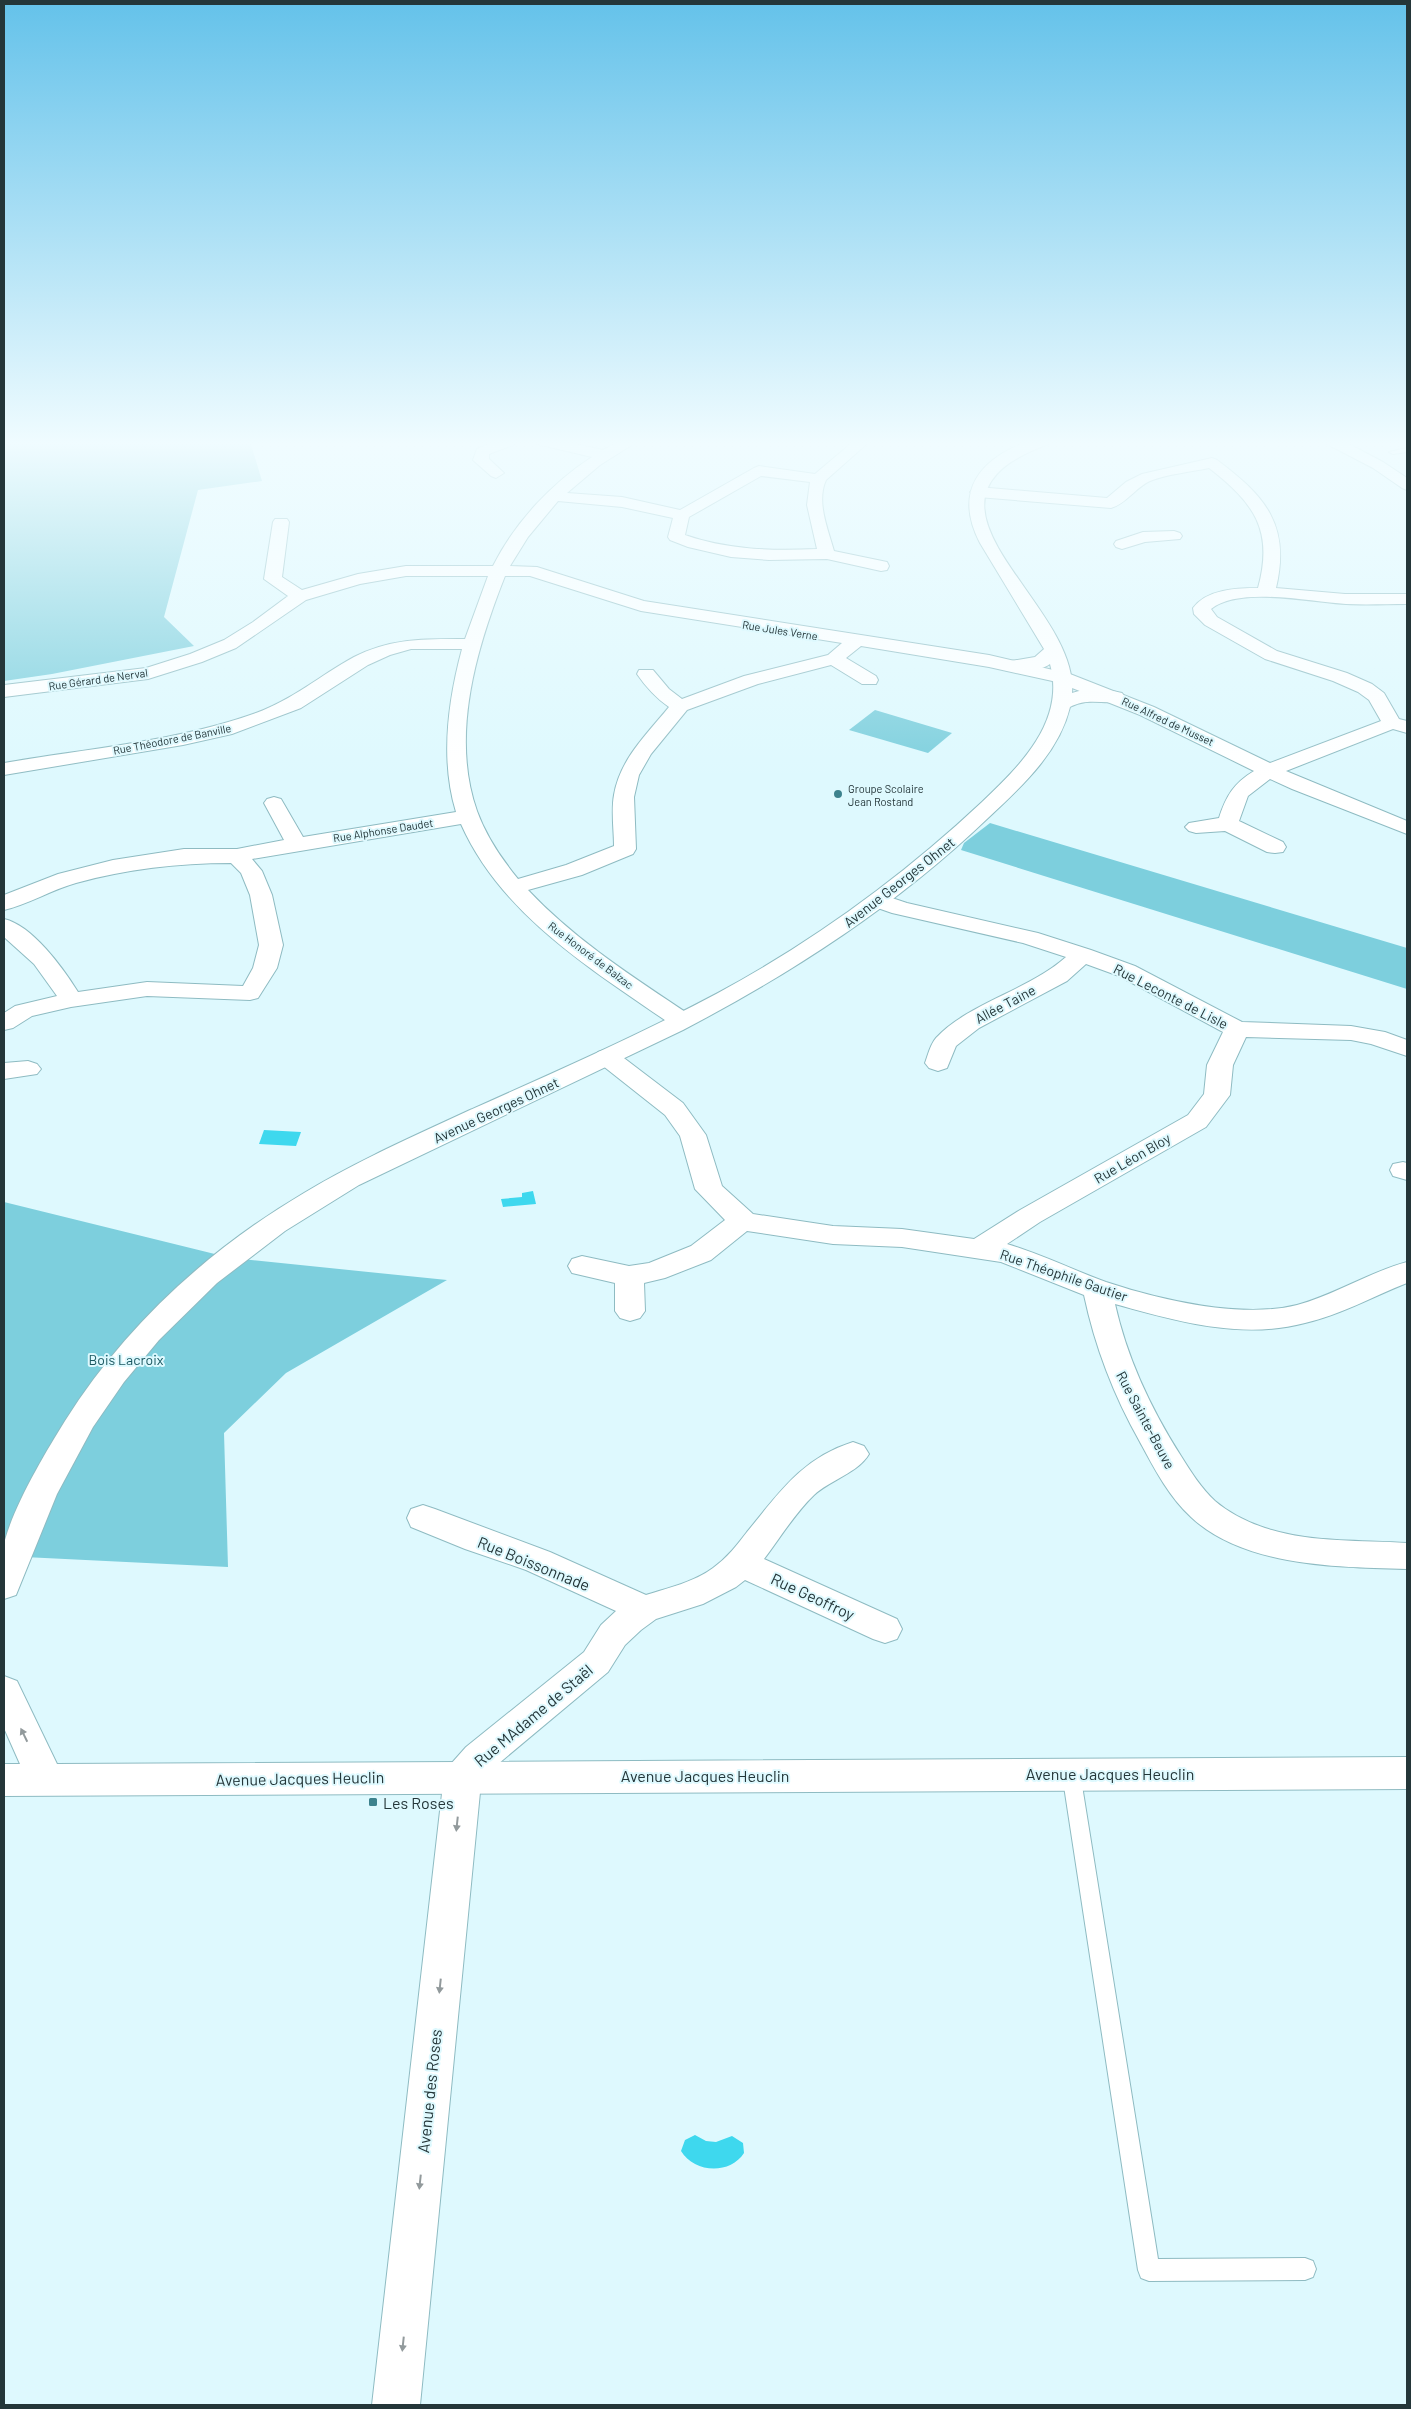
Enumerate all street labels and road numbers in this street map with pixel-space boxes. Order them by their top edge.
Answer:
street label: Rue Jules Verne [741,618,819,642]
street label: Rue Gérard de Nerval [48,666,148,692]
street label: Rue Alfred de Musset [1120,694,1216,748]
street label: Rue Théodore de Banville [112,721,232,757]
street label: Rue Alphonse Daudet [332,816,434,844]
street label: Avenue Georges Ohnet [840,833,958,931]
street label: Rue Honoré de Balzac [546,919,636,991]
street label: Rue Leconte de Lisle [1111,960,1231,1032]
street label: Allée Taine [972,981,1038,1027]
street label: Avenue Georges Ohnet [431,1073,561,1147]
street label: Rue Léon Bloy [1091,1129,1174,1187]
street label: Rue Théophile Gautier [998,1245,1130,1305]
street label: Rue Sainte-Beuve [1113,1368,1179,1472]
street label: Rue Boissonnade [475,1532,593,1594]
street label: Rue Geoffroy [768,1568,858,1624]
street label: Rue MAdame de Staël [470,1660,596,1770]
street label: Avenue Jacques Heuclin [1026,1764,1194,1783]
street label: Avenue Jacques Heuclin [621,1766,789,1785]
street label: Avenue Jacques Heuclin [215,1767,385,1789]
street label: Avenue des Roses [413,2028,445,2154]

